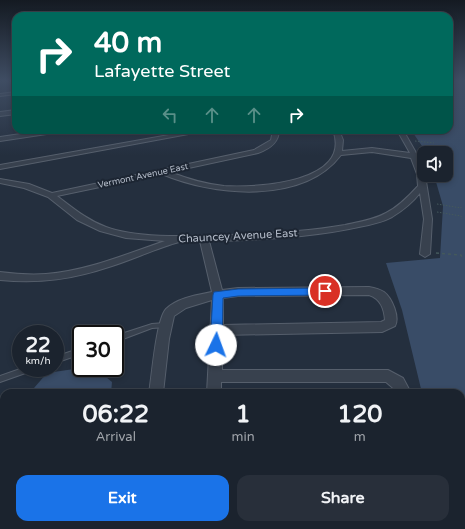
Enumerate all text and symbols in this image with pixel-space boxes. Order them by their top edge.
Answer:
text: 40 m [94,26,162,60]
icon: right [28,28,80,80]
text: Lafayette Street [94,60,230,82]
icon: left [159,104,181,126]
icon: ahead [201,104,223,126]
icon: ahead [243,104,265,126]
icon: right [285,104,307,126]
map controls [417,146,453,182]
button: sound [417,146,453,182]
street label: Vermont Avenue East [97,161,190,191]
street label: Chauncey Avenue East [178,226,298,246]
pin [308,274,342,308]
icon: arrive [314,280,336,302]
position arrow [195,324,237,366]
speed limit sign: 30 [72,325,124,377]
text: 22 [25,334,51,358]
text: km/h [25,355,51,367]
text: 06:22 [83,400,149,429]
text: 1 [236,400,251,429]
text: 120 [337,400,382,429]
text: Arrival [96,429,136,445]
text: min [232,429,255,445]
text: m [354,429,366,445]
button: Exit [16,475,229,521]
button: Share [237,475,449,521]

